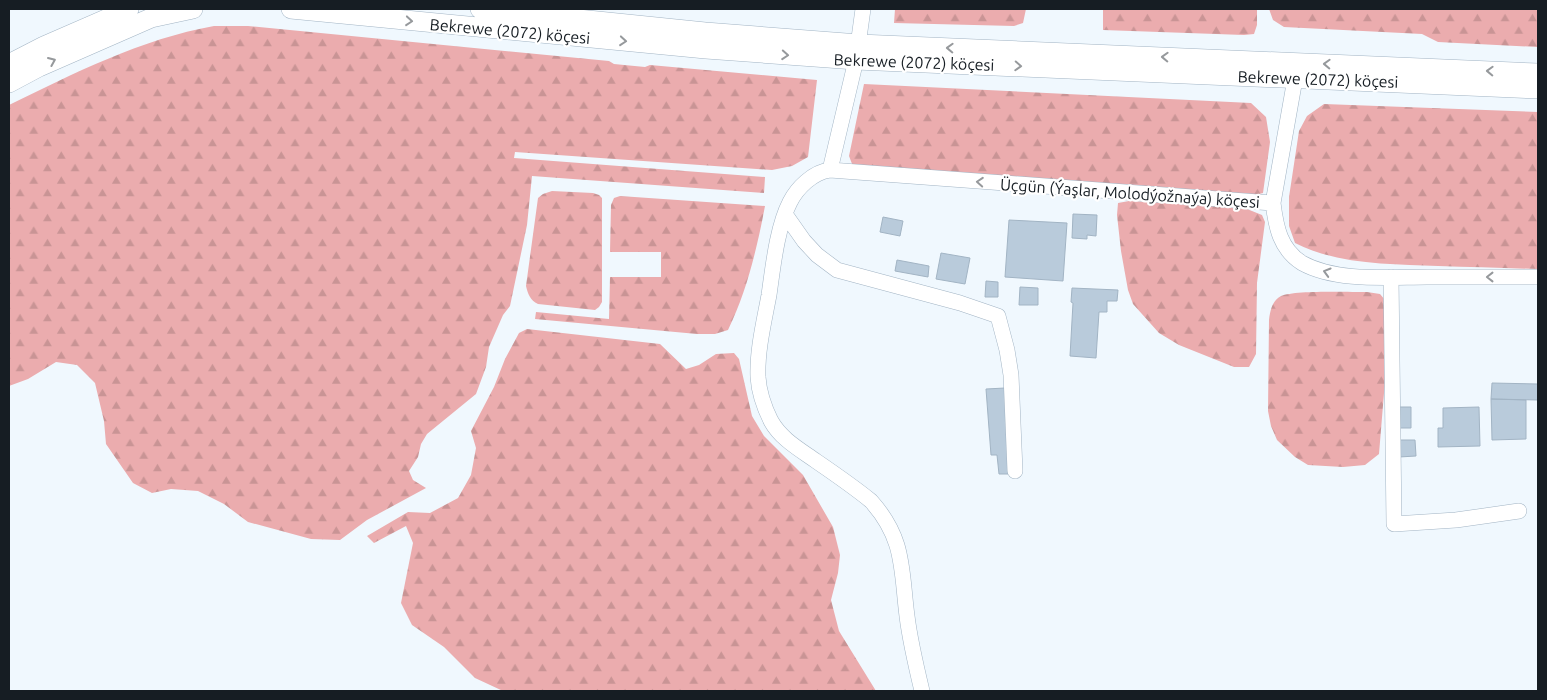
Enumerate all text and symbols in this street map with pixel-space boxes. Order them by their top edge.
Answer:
street label: Bekrewe (2072) köçesi [429,15,591,48]
one-way arrow [406,16,414,27]
one-way arrow [620,36,628,47]
one-way arrow [946,42,954,53]
one-way arrow [782,49,790,60]
street label: Bekrewe (2072) köçesi [833,50,995,75]
one-way arrow [1161,52,1168,62]
one-way arrow [47,57,56,68]
one-way arrow [1323,59,1330,69]
one-way arrow [1014,61,1022,71]
one-way arrow [1485,66,1493,76]
street label: Bekrewe (2072) köçesi [1237,67,1399,92]
street label: Üçgün (Ýaşlar, Molodýožnaýa) köçesi [999,173,1261,212]
one-way arrow [976,176,984,187]
one-way arrow [1324,267,1332,277]
one-way arrow [1485,272,1493,282]

